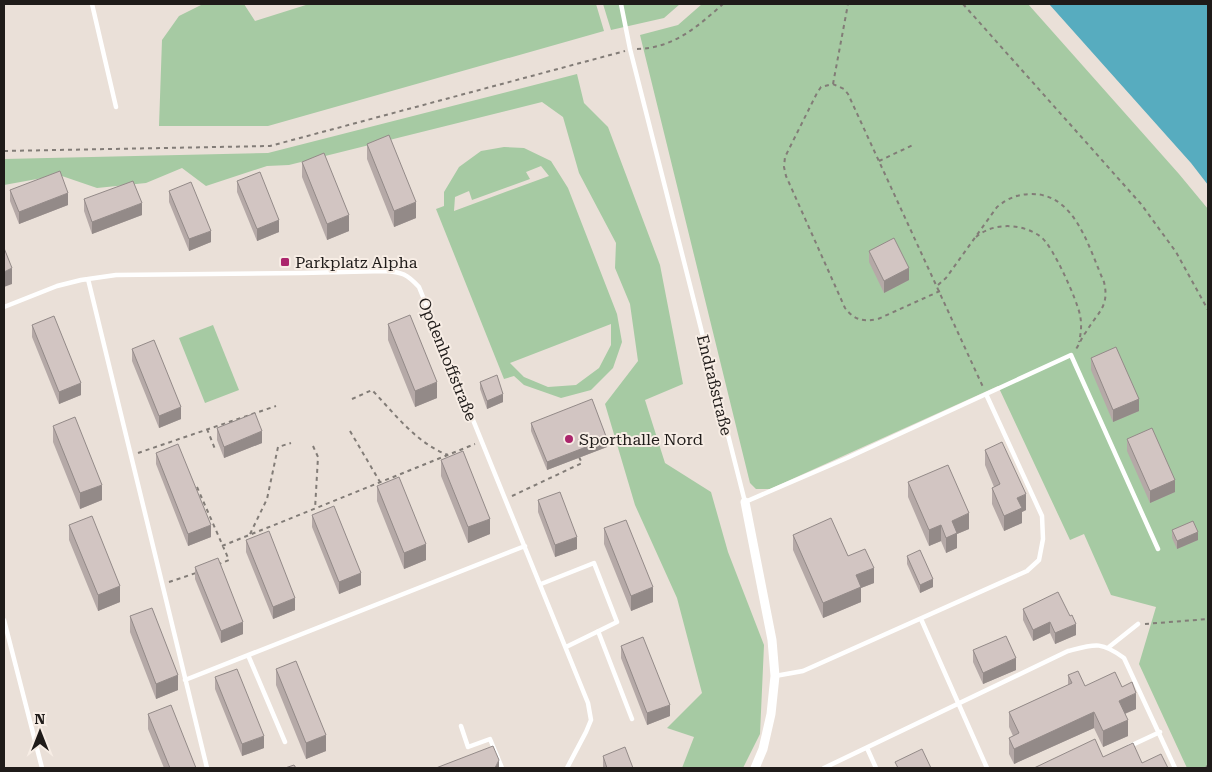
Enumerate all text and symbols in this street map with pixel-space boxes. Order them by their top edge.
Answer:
place label: Parkplatz Alpha [295,253,418,272]
marker: Parkplatz Alpha [279,256,291,268]
street label: Opdenhoffstraße [414,295,481,424]
street label: Endraßstraße [693,333,736,438]
place label: Sporthalle Nord [579,430,703,449]
marker: Sporthalle Nord [563,433,575,445]
north arrow [15,707,65,757]
text: N [35,711,46,727]

